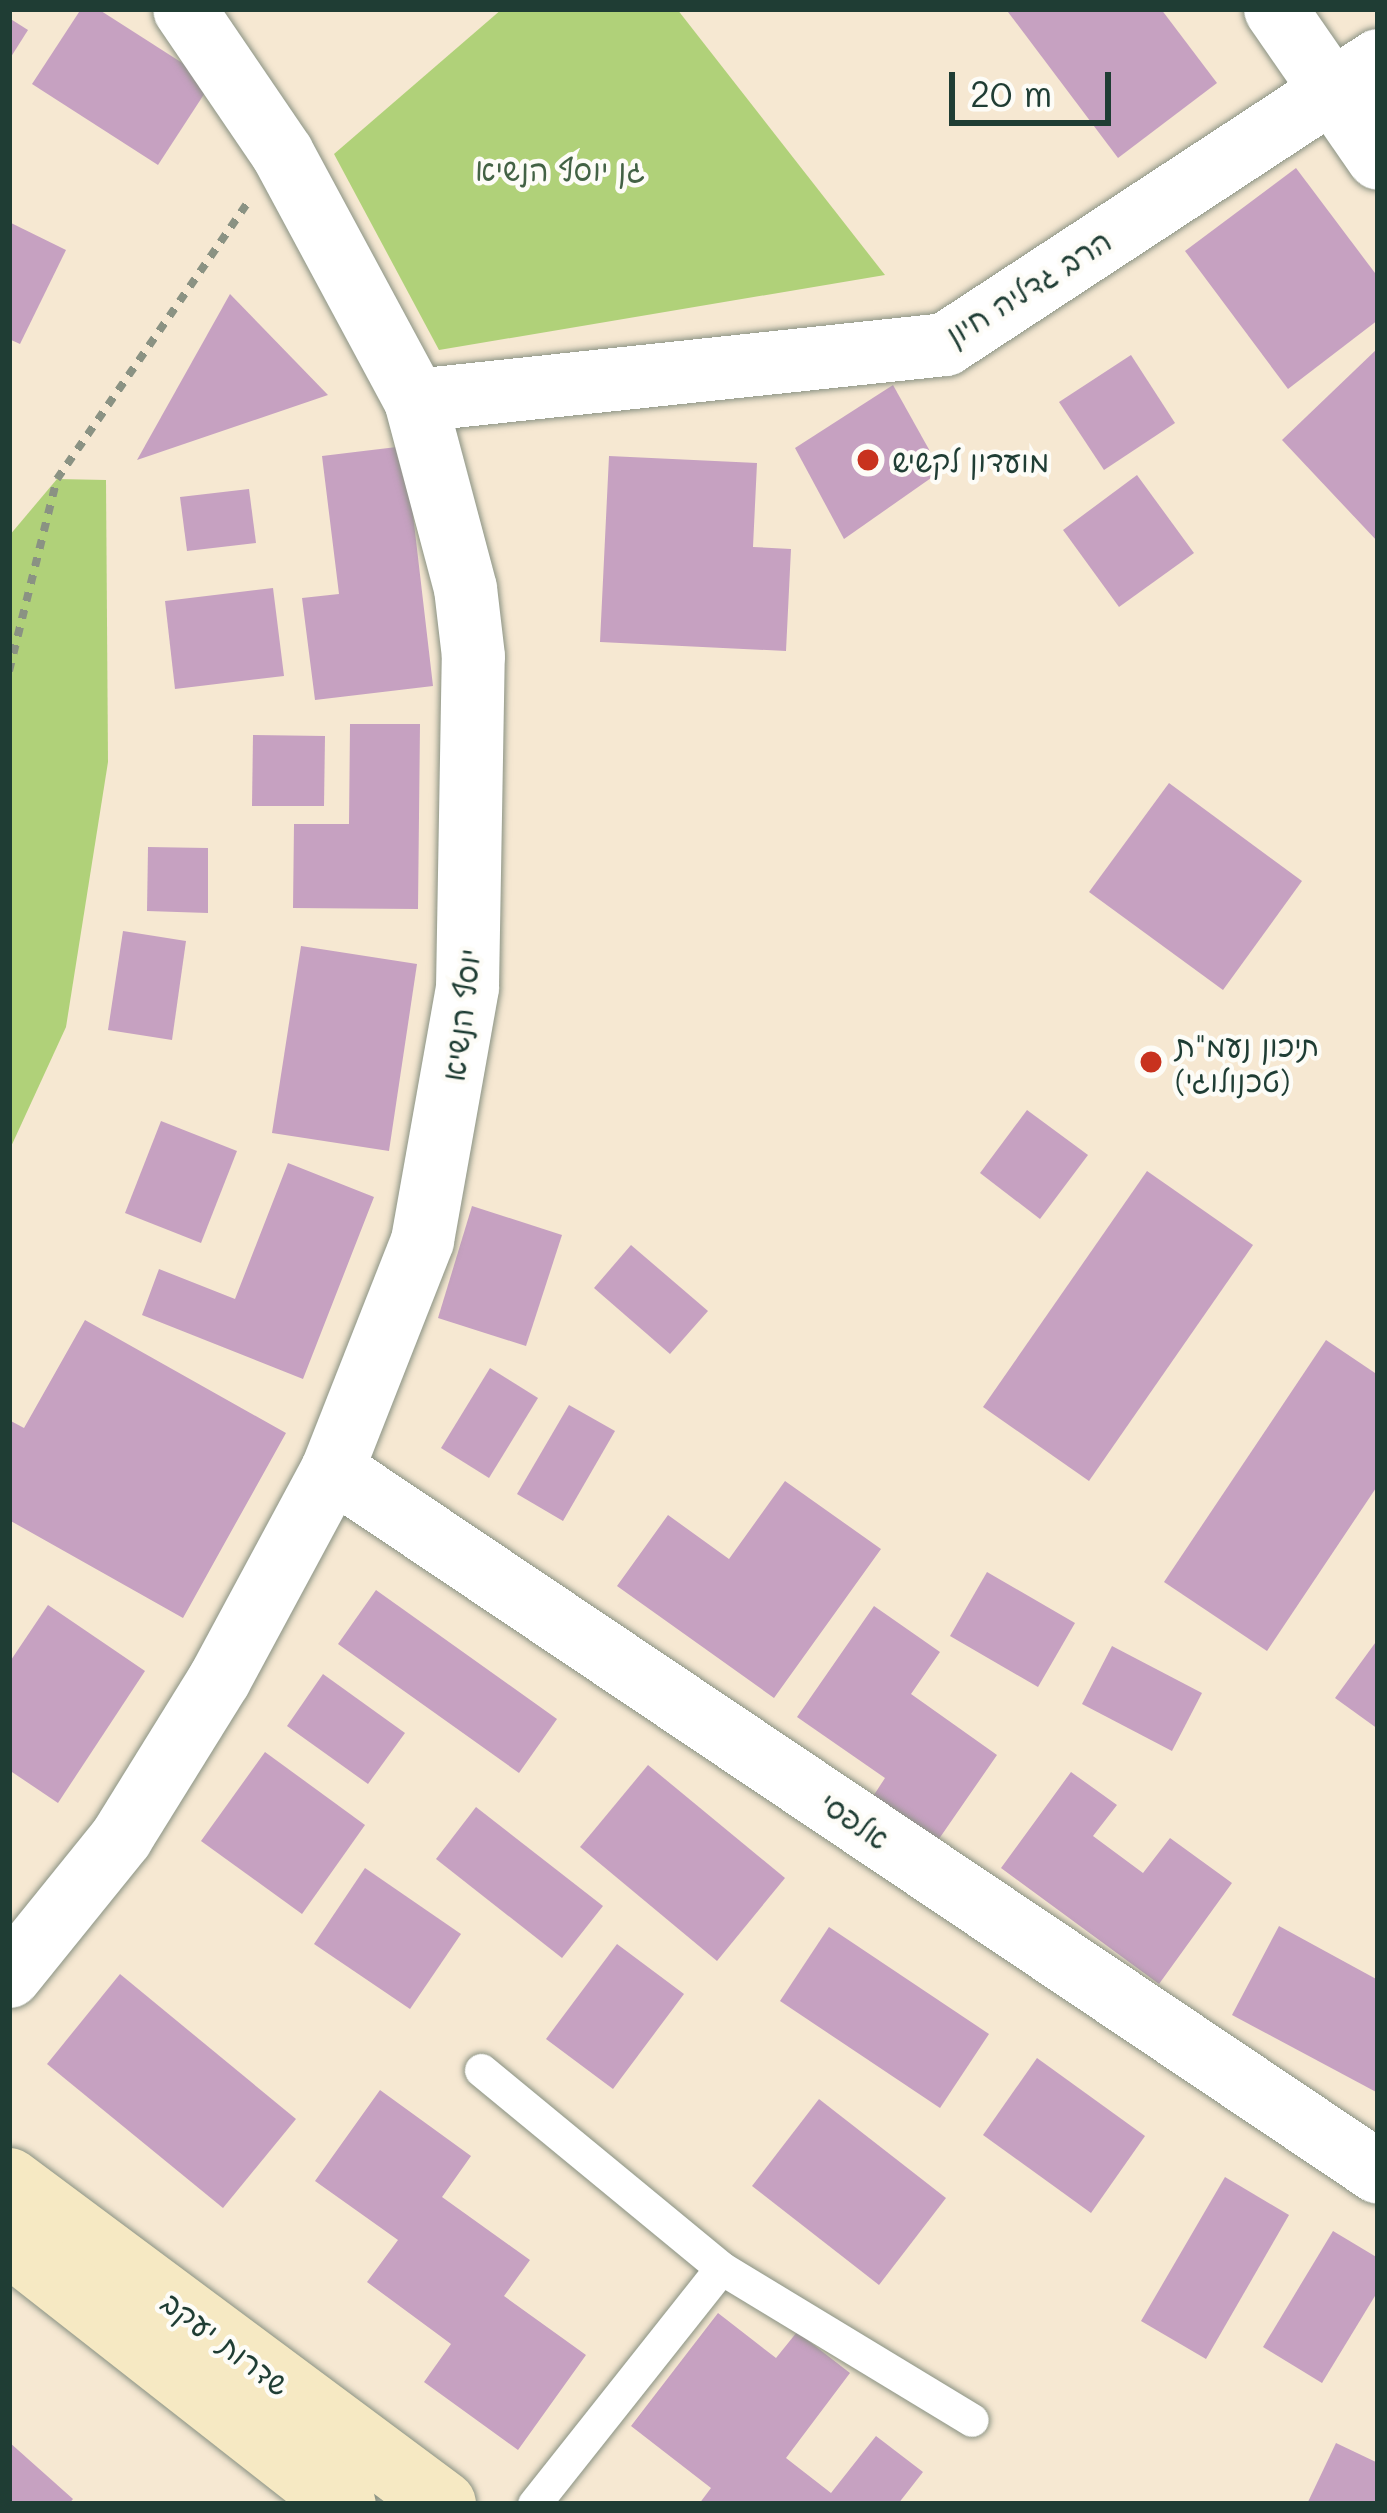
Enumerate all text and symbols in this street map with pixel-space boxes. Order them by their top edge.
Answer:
scale bar [955,48,1117,122]
text: 20 m [970,69,1052,116]
park label: גן יוסף הנשיא [475,151,645,187]
street label: הרב גדליה חיון [939,222,1117,352]
place label: מועדון לקשיש [892,442,1049,478]
marker: מועדון לקשיש [855,447,881,473]
street label: יוסף הנשיא [435,947,487,1083]
place label: תיכון נעמ"ת (טכנולוגי) [1175,1027,1319,1098]
marker: תיכון נעמ"ת (טכנולוגי) [1138,1049,1164,1075]
street label: אלפסי [813,1784,897,1856]
street label: שדרות יעקב [155,2283,297,2403]

